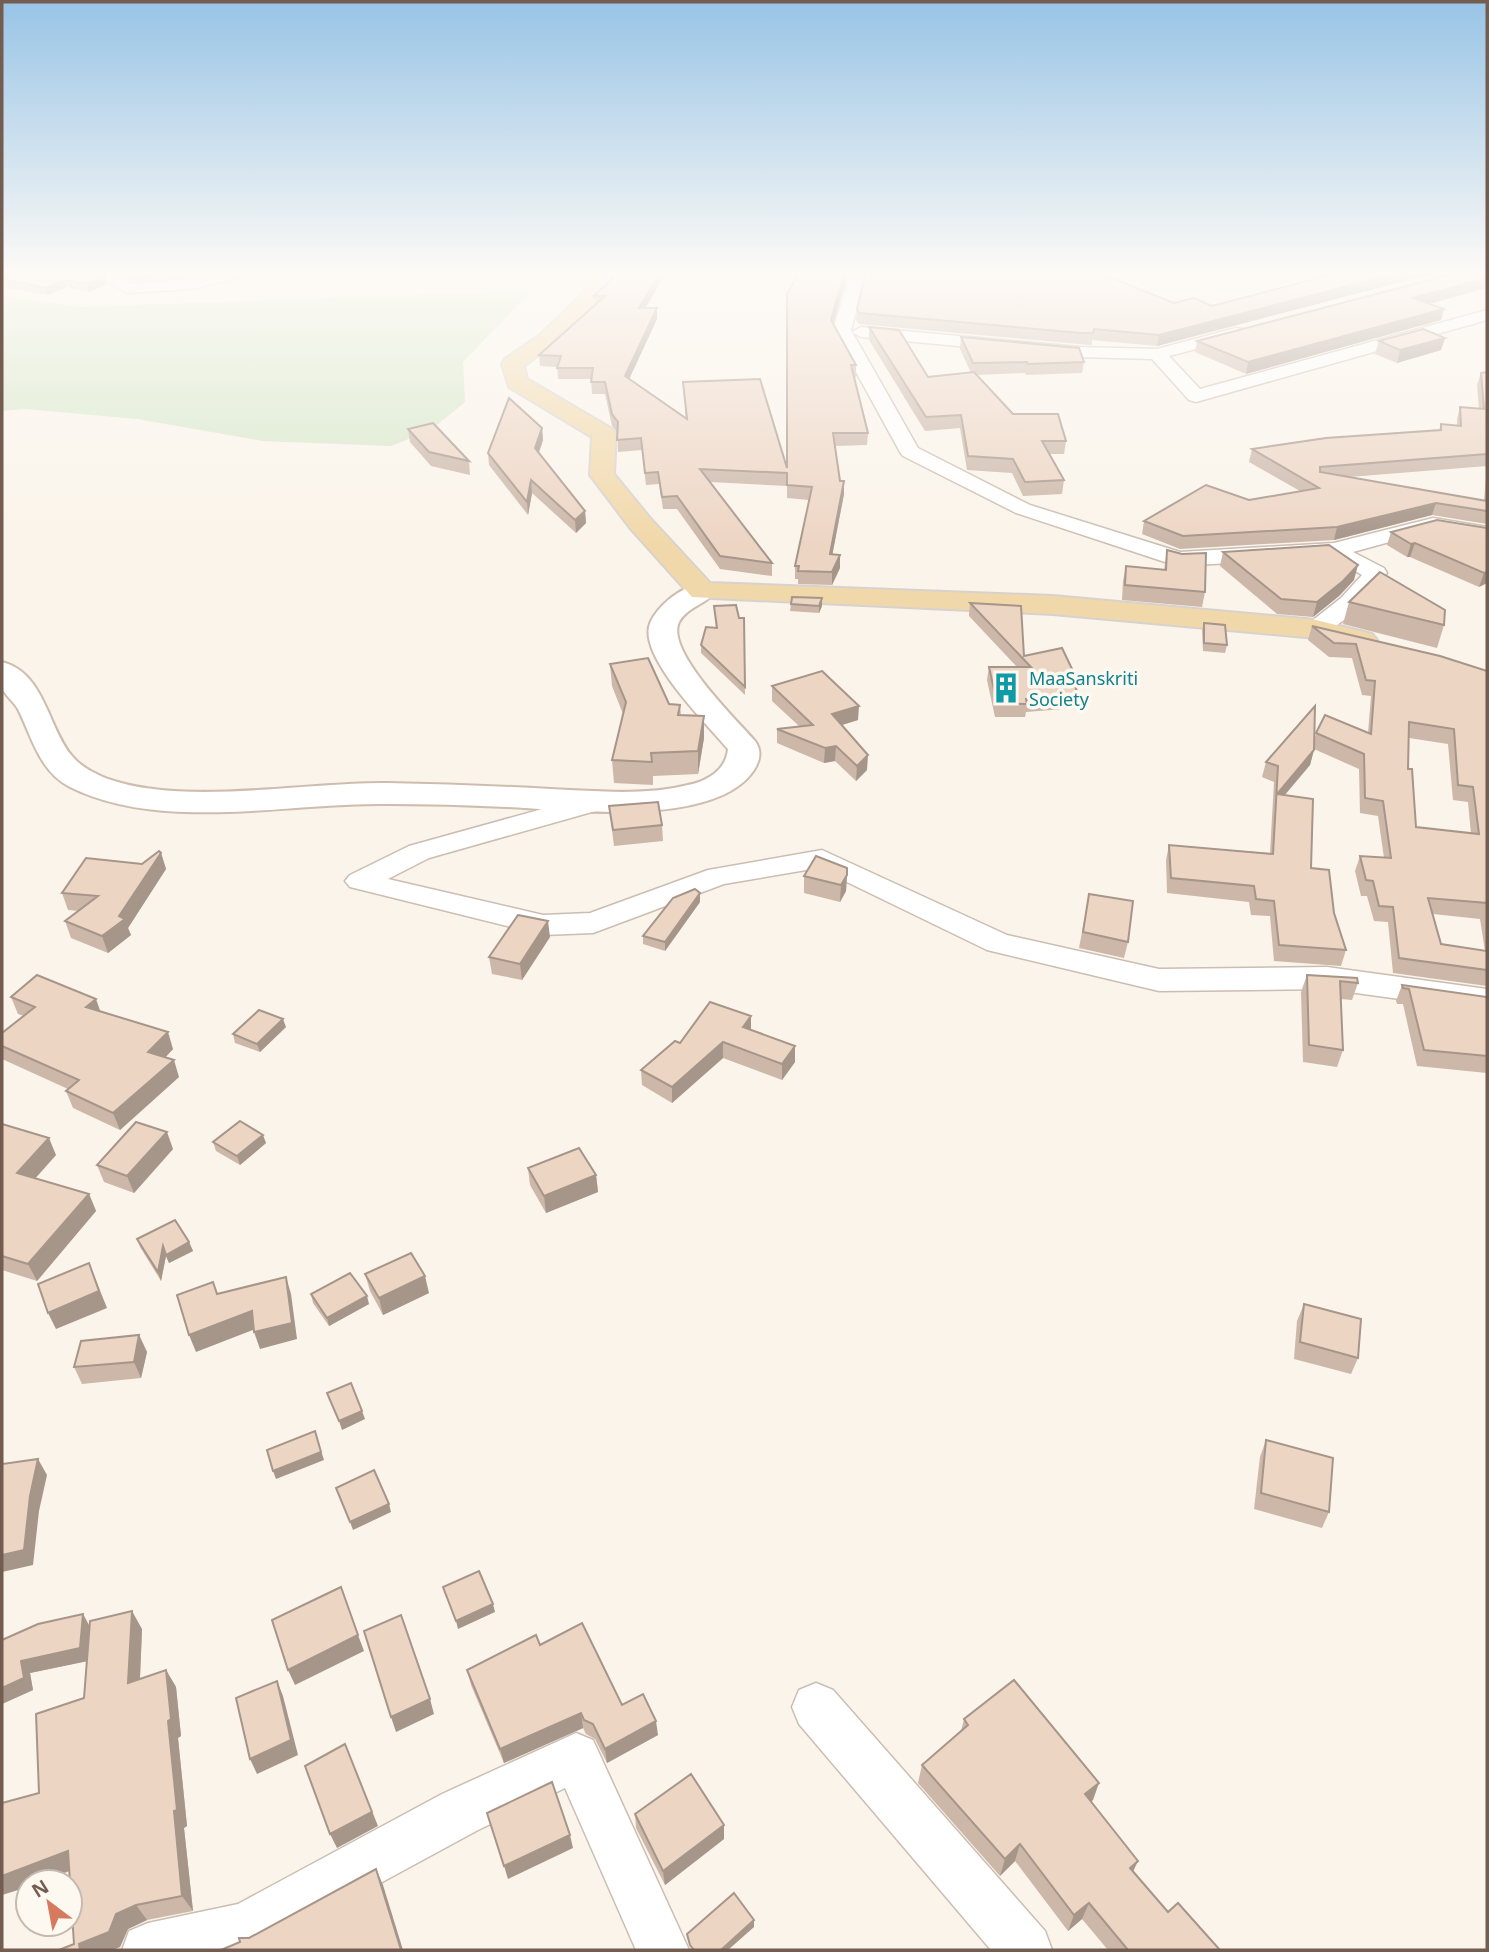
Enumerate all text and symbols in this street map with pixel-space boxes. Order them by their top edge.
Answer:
place label: MaaSanskriti Society [1029,666,1138,711]
building icon: MaaSanskriti Society [989,671,1023,705]
north arrow [14,1868,84,1938]
text: N [27,1873,53,1904]

